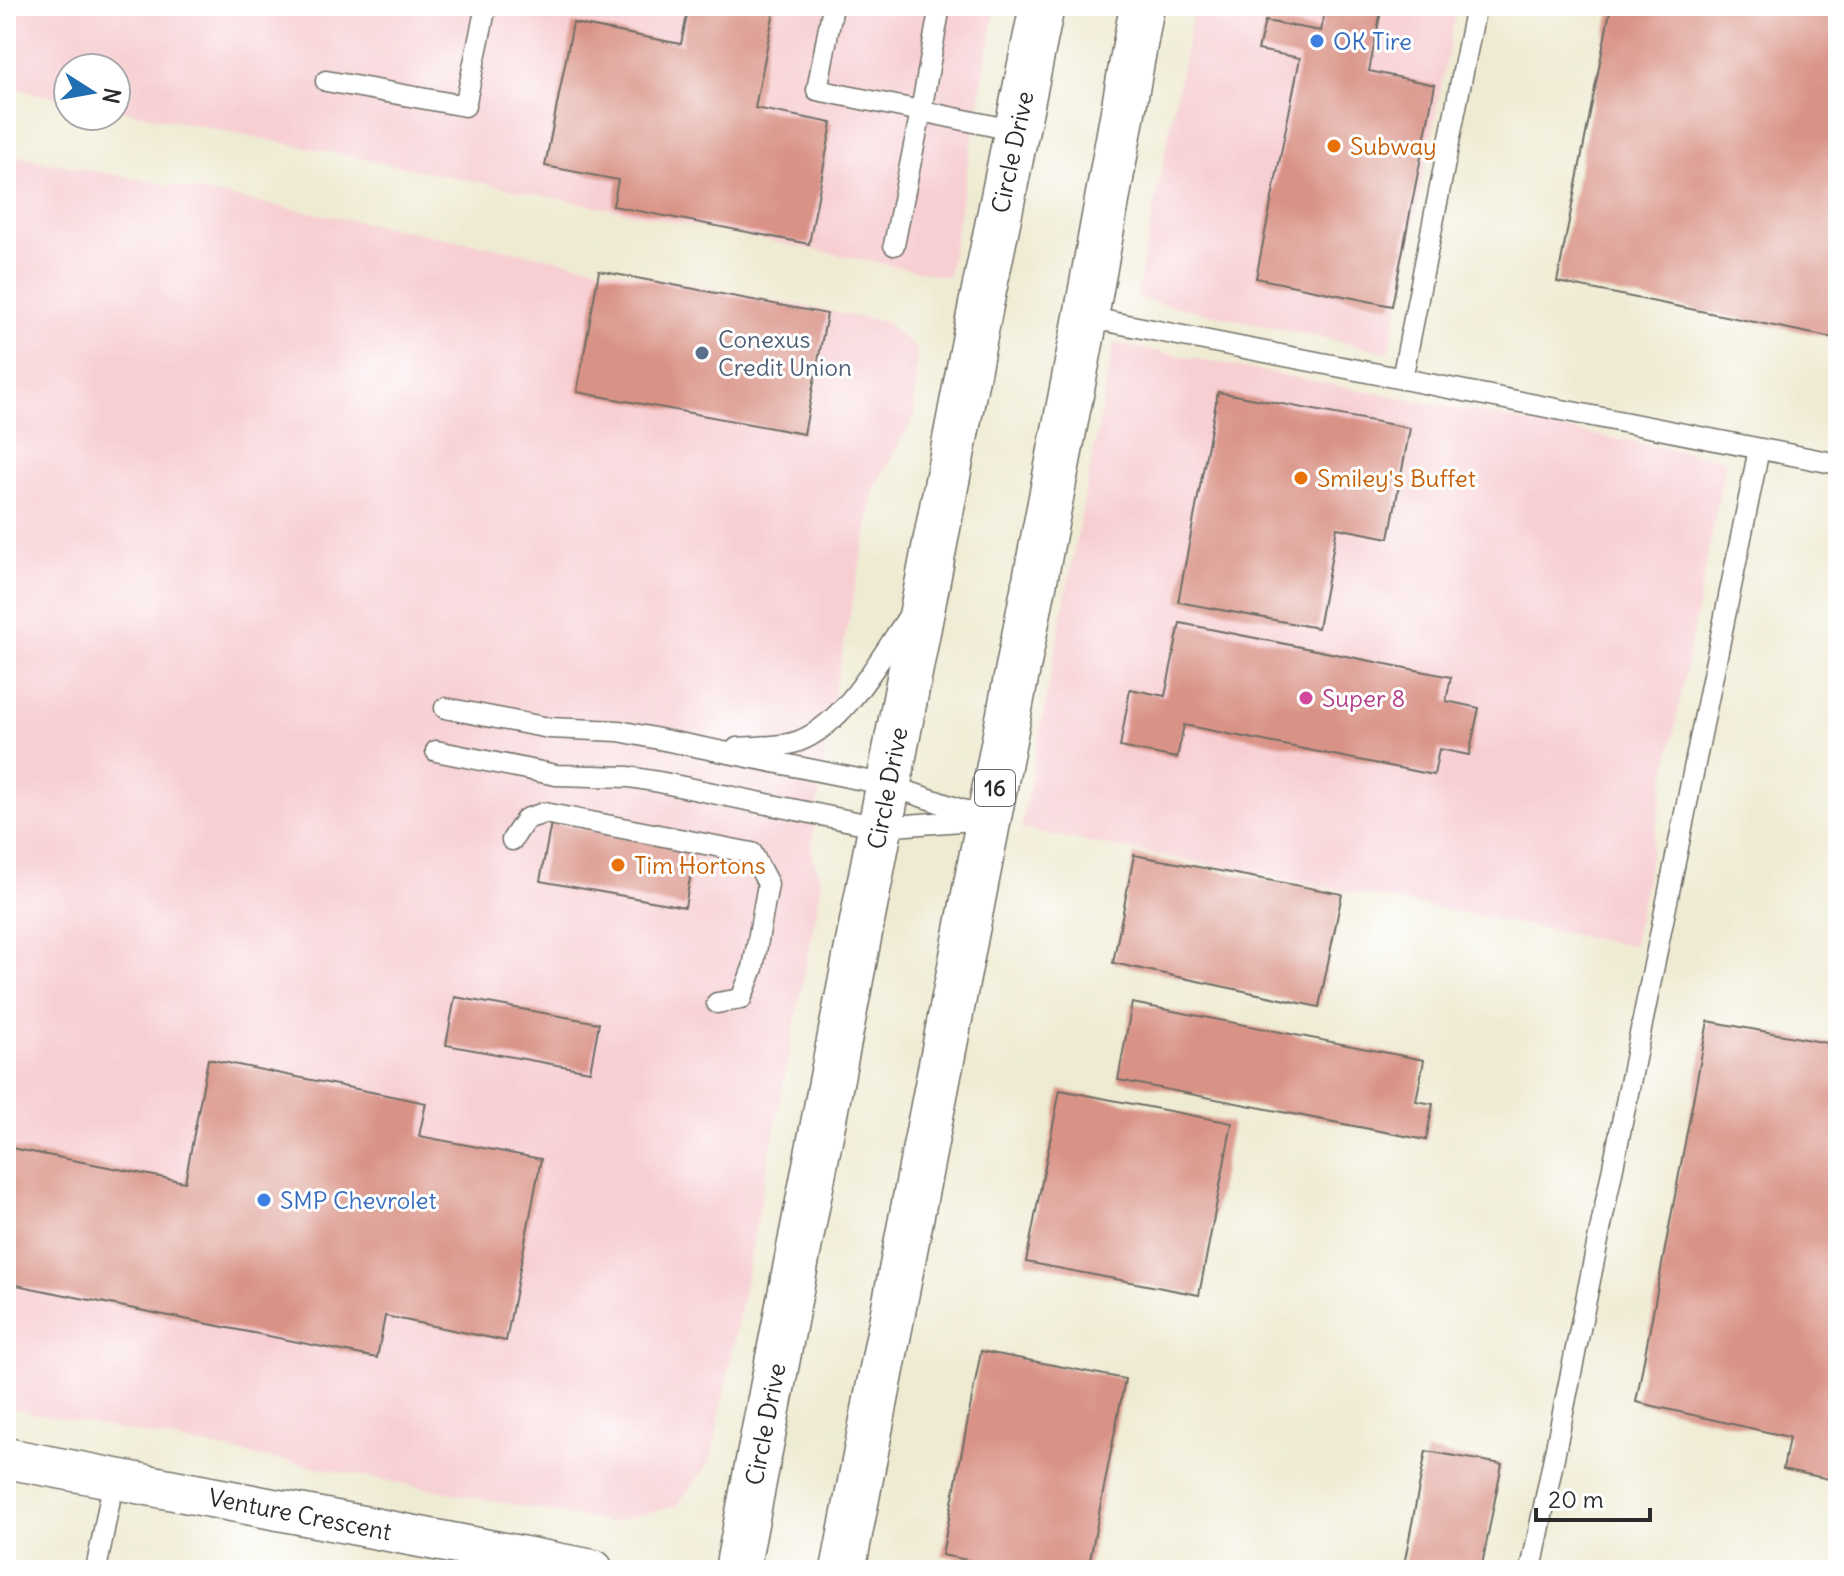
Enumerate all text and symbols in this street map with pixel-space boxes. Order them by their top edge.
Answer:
place label: OK Tire [1333,26,1412,56]
marker: OK Tire [1308,32,1326,50]
north arrow [52,52,132,132]
text: N [96,86,127,106]
street label: Circle Drive [984,88,1040,216]
place label: Subway [1350,131,1437,161]
marker: Subway [1325,137,1343,155]
place label: Conexus Credit Union [718,324,852,382]
marker: Conexus Credit Union [693,344,711,362]
place label: Smiley's Buffet [1317,463,1476,493]
marker: Smiley's Buffet [1292,469,1310,487]
place label: Super 8 [1322,683,1405,713]
marker: Super 8 [1297,689,1315,707]
street label: Circle Drive [860,724,914,852]
road number: 16 [975,770,1015,806]
place label: Tim Hortons [634,850,766,880]
marker: Tim Hortons [609,856,627,874]
place label: SMP Chevrolet [280,1185,437,1215]
marker: SMP Chevrolet [255,1191,273,1209]
street label: Circle Drive [738,1360,792,1488]
scale bar [1536,1472,1650,1522]
street label: Venture Crescent [206,1482,394,1546]
text: 20 m [1548,1484,1604,1514]

